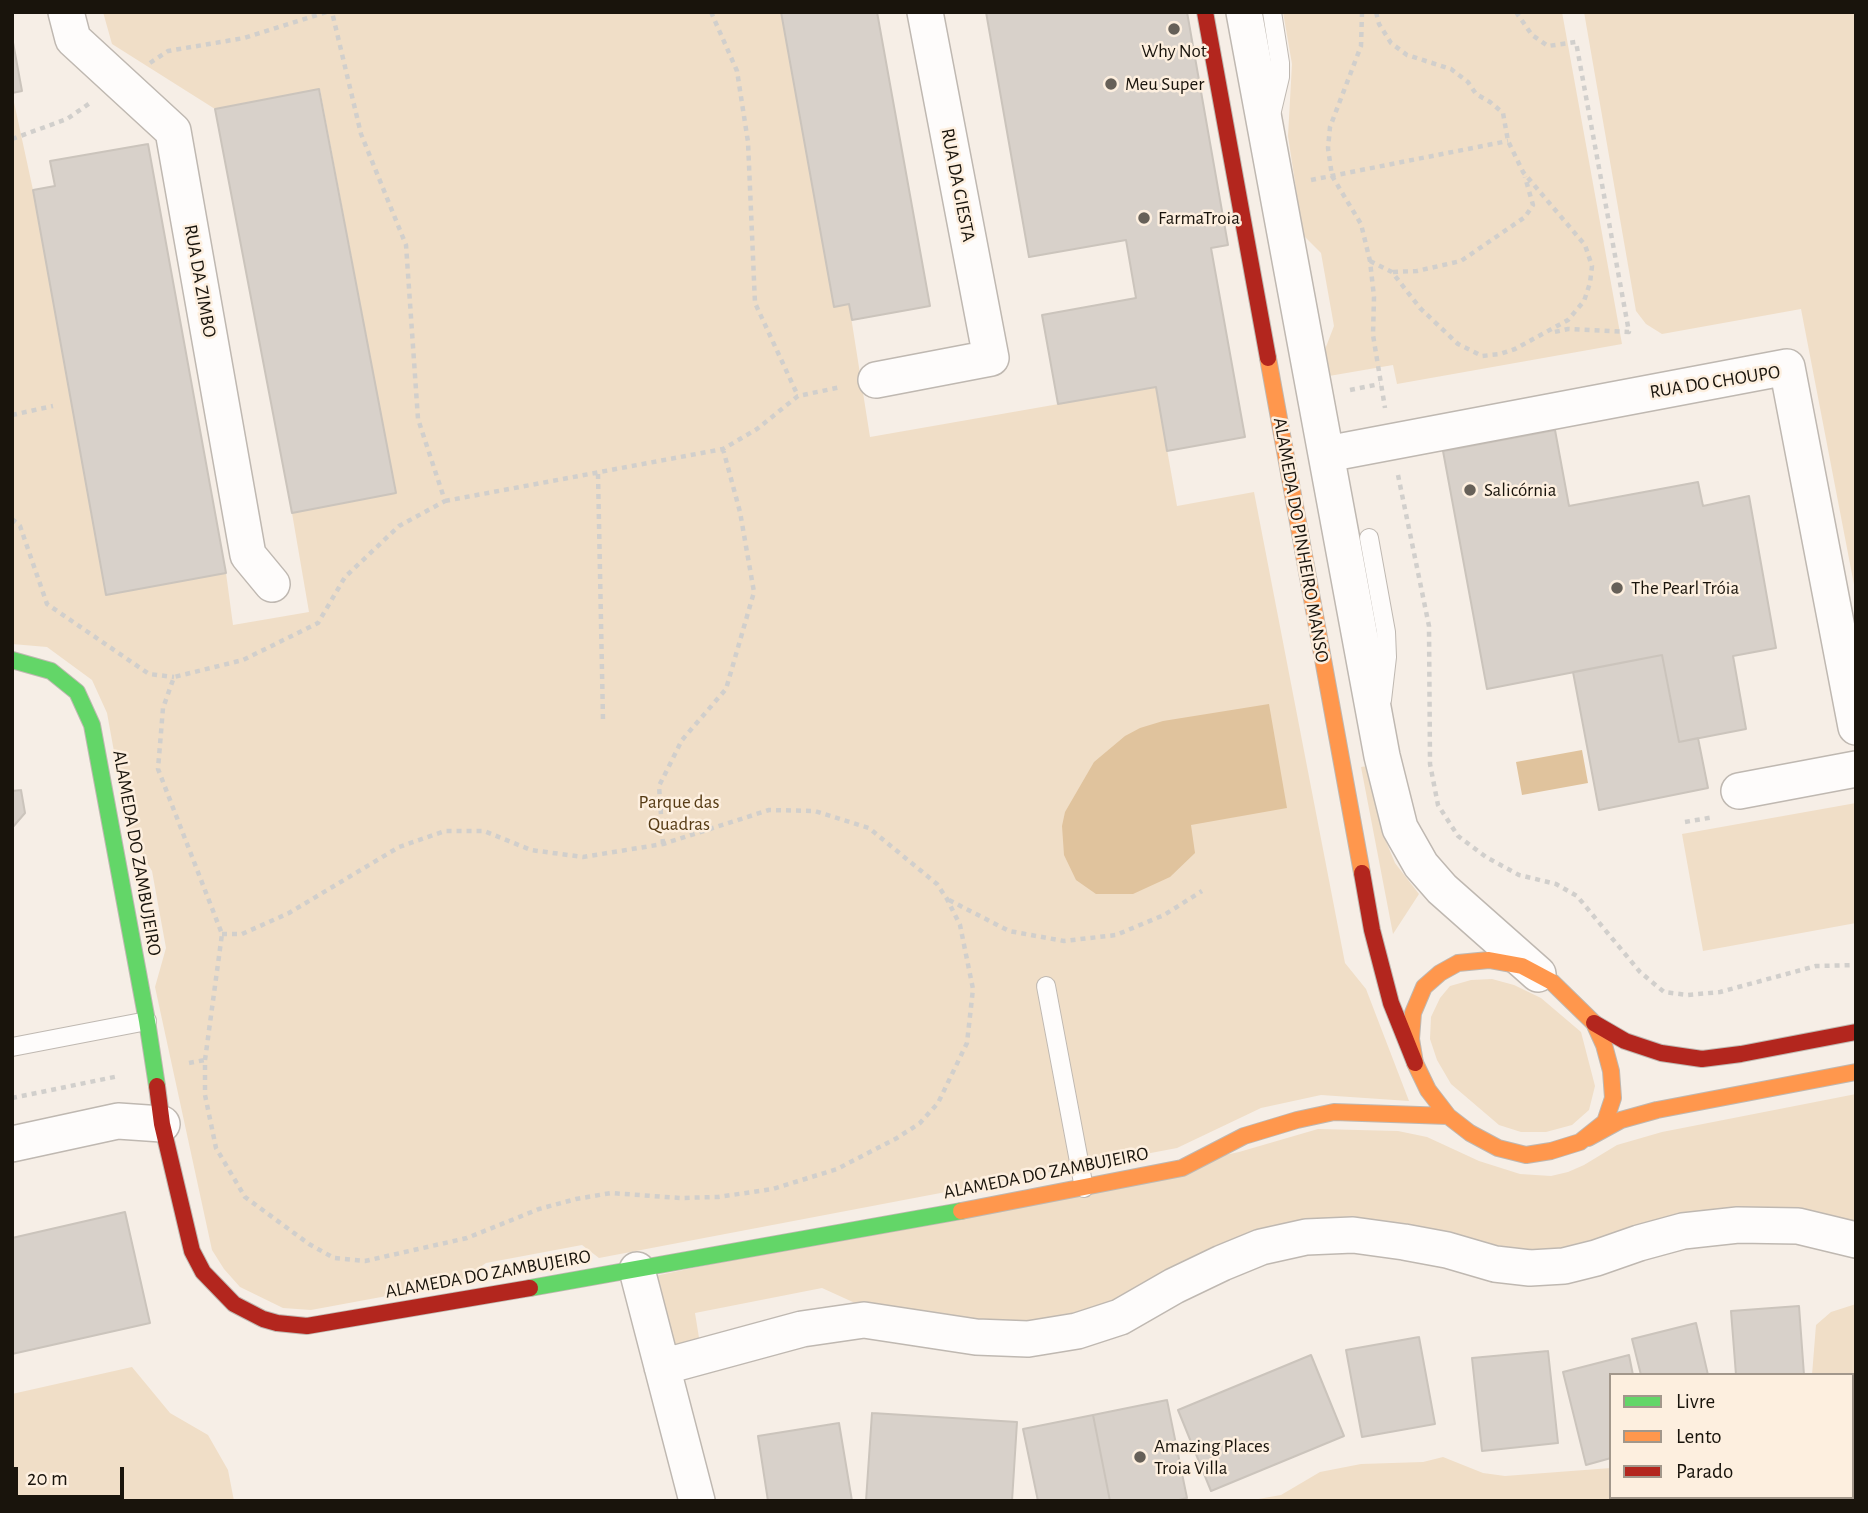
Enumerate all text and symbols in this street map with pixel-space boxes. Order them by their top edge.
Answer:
marker: Why Not [1166,21,1182,37]
place label: Why Not [1141,40,1207,62]
place label: Meu Super [1125,73,1204,95]
marker: Meu Super [1103,76,1119,92]
street label: RUA DA GIESTA [936,126,980,244]
place label: FarmaTroia [1158,207,1240,229]
marker: FarmaTroia [1136,210,1152,226]
street label: RUA DA ZIMBO [179,223,221,339]
street label: RUA DO CHOUPO [1648,360,1782,404]
street label: ALAMEDA DO PINHEIRO MANSO [1268,416,1334,664]
place label: Salicórnia [1484,479,1556,501]
marker: Salicórnia [1462,482,1478,498]
place label: The Pearl Tróia [1631,577,1739,599]
marker: The Pearl Tróia [1609,580,1625,596]
street label: ALAMEDA DO ZAMBUJEIRO [108,748,166,958]
park label: Parque das Quadras [639,791,719,835]
street label: ALAMEDA DO ZAMBUJEIRO [942,1142,1150,1204]
street label: ALAMEDA DO ZAMBUJEIRO [383,1245,593,1303]
legend [1609,1373,1854,1499]
text: Livre [1676,1391,1715,1412]
text: Lento [1676,1426,1722,1447]
place label: Amazing Places Troia Villa [1154,1435,1270,1479]
marker: Amazing Places Troia Villa [1132,1449,1148,1465]
scale bar [18,1454,128,1498]
text: Parado [1676,1461,1733,1482]
text: 20 m [27,1468,68,1489]

